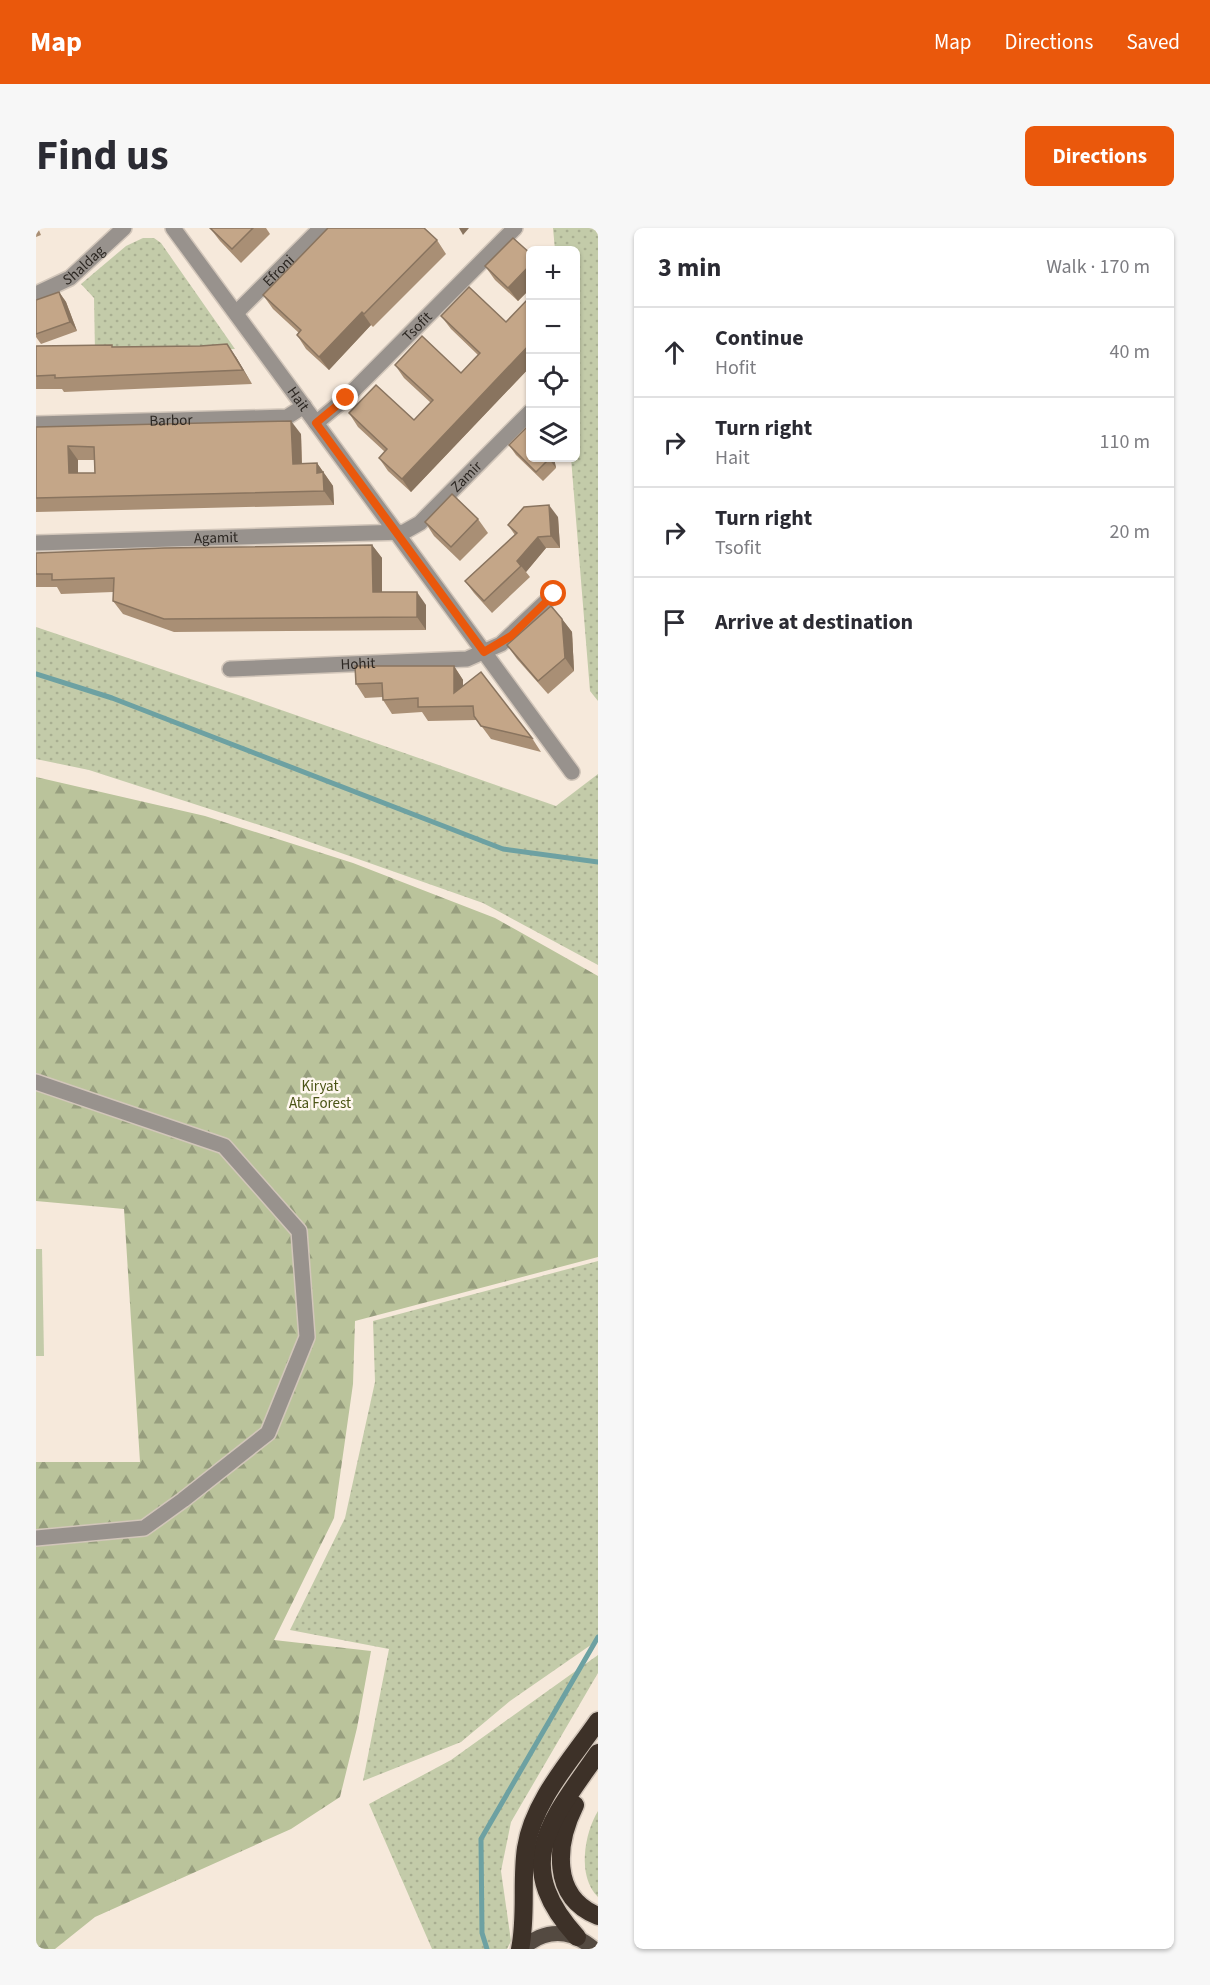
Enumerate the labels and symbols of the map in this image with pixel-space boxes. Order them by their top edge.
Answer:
street label: Shaldag [59,240,110,291]
street label: Efroni [258,250,299,291]
street label: Tsofit [397,307,437,346]
street label: Hait [282,382,315,416]
route end [332,384,358,410]
street label: Barbor [149,409,194,431]
street label: Zamir [446,455,487,497]
street label: Agamit [193,526,238,549]
route start [540,580,566,606]
street label: Hohit [340,652,376,675]
park label: Kiryat Ata Forest [289,1076,351,1114]

